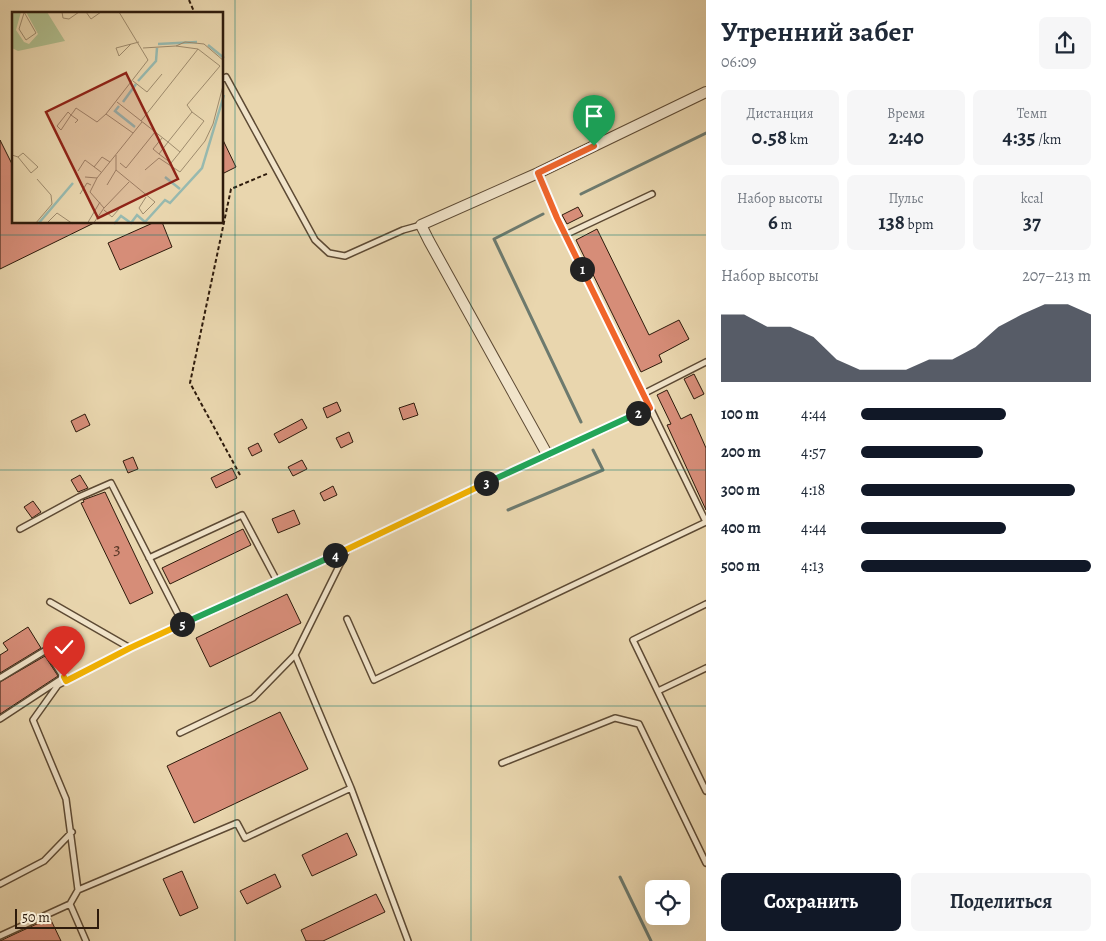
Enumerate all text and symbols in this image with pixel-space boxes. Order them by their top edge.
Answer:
inset map [12,12,224,224]
text: Утренний забег [721,13,914,51]
button: share [1039,17,1091,69]
text: 06:09 [721,51,757,73]
pin [573,95,615,146]
icon: arrive [580,102,608,130]
text: Дистанция [747,104,813,123]
text: Время [887,104,925,123]
text: Темп [1017,104,1047,123]
text: 0.58 [752,123,787,151]
text: 2:40 [888,123,924,151]
text: 4:35 [1003,123,1035,151]
text: km [787,130,808,149]
text: /km [1035,130,1061,149]
text: Набор высоты [737,189,823,208]
text: Пульс [889,189,924,208]
text: kcal [1021,189,1043,208]
text: 6 [768,208,778,236]
text: 138 [878,208,905,236]
text: 37 [1023,208,1041,236]
text: m [778,215,792,234]
text: bpm [905,215,934,234]
pin: 1 [570,256,594,282]
text: 1 [580,260,585,279]
text: Набор высоты [721,265,819,287]
text: 207–213 m [1022,265,1091,287]
pin: 2 [626,400,650,426]
text: 100 m [721,403,759,425]
text: 4:44 [801,403,827,425]
text: 2 [635,404,642,423]
text: 200 m [721,441,761,463]
text: 4:57 [801,441,826,463]
pin: 3 [474,470,498,496]
text: 3 [483,474,490,493]
text: 300 m [721,479,760,501]
text: 4:18 [801,479,825,501]
text: 400 m [721,517,761,539]
text: 4:44 [801,517,827,539]
house number: 3 [113,536,121,560]
pin: 4 [322,542,348,568]
text: 4 [332,546,339,565]
text: 500 m [721,555,760,577]
text: 4:13 [801,555,824,577]
pin: 5 [170,612,194,636]
text: 5 [180,615,185,634]
pin [43,626,85,677]
icon: check [50,633,78,661]
button: Сохранить [721,873,901,931]
button: Поделиться [911,873,1091,931]
map controls [645,880,690,925]
button: locate [645,880,690,925]
scale bar [15,906,99,929]
text: 50 m [22,908,50,927]

